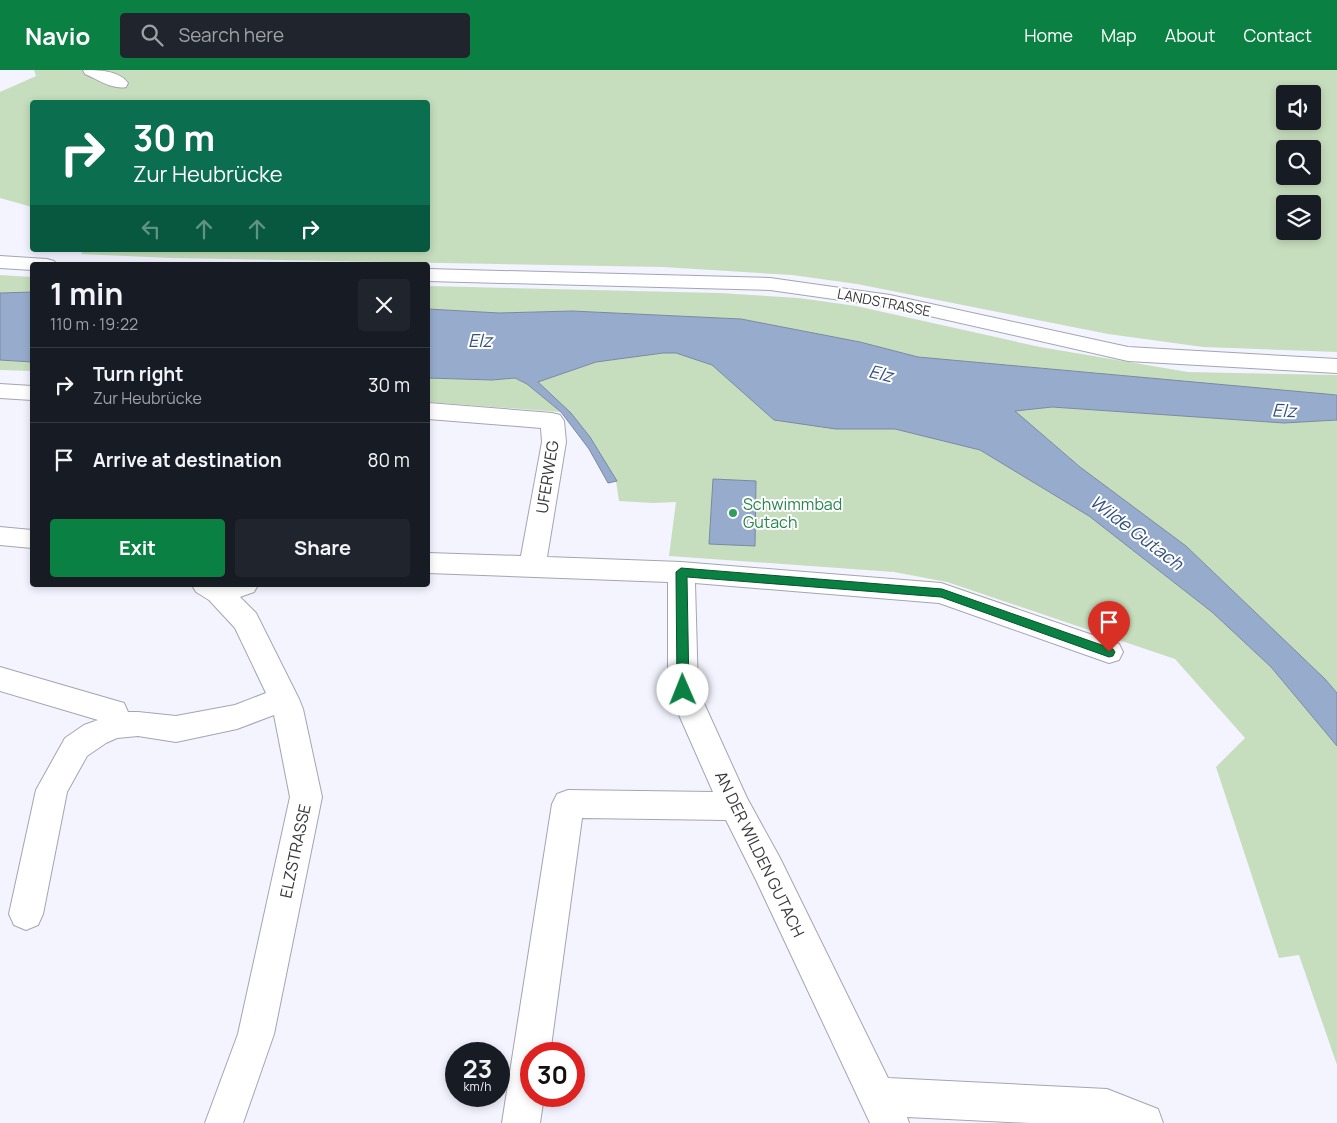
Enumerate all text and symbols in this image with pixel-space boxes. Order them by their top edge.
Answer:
search box [120,13,470,58]
text: Navio [25,19,90,52]
icon: search [138,21,166,49]
text: Search here [178,22,284,48]
text: Home [1024,23,1073,47]
text: Map [1101,23,1137,47]
text: About [1165,23,1215,47]
text: Contact [1243,23,1312,47]
map controls [1276,85,1321,240]
button: sound [1276,85,1321,130]
text: 30 m [133,114,215,162]
icon: right [50,120,115,185]
button: search [1276,140,1321,185]
text: Zur Heubrücke [133,159,283,189]
button: layers [1276,195,1321,240]
icon: left [137,215,165,243]
icon: ahead [190,215,218,243]
icon: ahead [243,215,271,243]
icon: right [296,215,324,243]
text: 1 min [50,273,123,314]
button: close [358,279,410,331]
street label: LANDSTRASSE [836,284,932,320]
text: 110 m · 19:22 [50,313,138,335]
water label: Elz [468,328,494,352]
water label: Elz [867,359,898,388]
text: Turn right [93,361,183,387]
icon: right [50,371,78,399]
text: 30 m [368,372,410,398]
text: Zur Heubrücke [93,387,202,409]
water label: Elz [1272,398,1299,422]
street label: UFERWEG [530,439,564,515]
icon: arrive [50,446,78,474]
text: Arrive at destination [93,447,282,473]
text: 80 m [367,447,410,473]
water label: Wilde Gutach [1085,489,1190,576]
place label: Schwimmbad Gutach [743,493,842,533]
marker: Schwimmbad Gutach [727,507,739,519]
button: Exit [50,519,225,577]
button: Share [235,519,410,577]
pin [1088,601,1130,652]
icon: arrive [1095,608,1123,636]
position arrow [656,663,708,715]
street label: AN DER WILDEN GUTACH [710,767,810,941]
street label: ELZSTRASSE [274,802,316,900]
speed limit sign: 30 [520,1042,585,1107]
text: 23 [463,1051,492,1086]
text: km/h [464,1078,491,1095]

